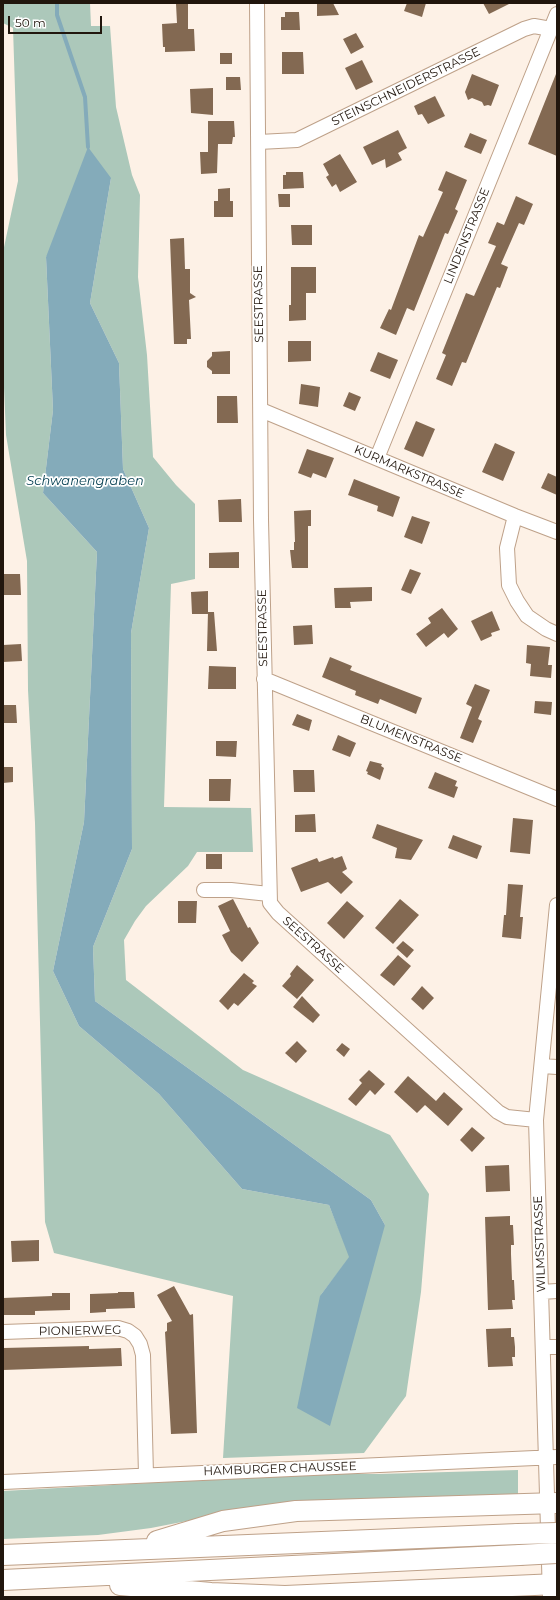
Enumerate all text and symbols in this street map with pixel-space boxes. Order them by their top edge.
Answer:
scale bar [10,8,104,34]
text: 50 m [15,15,46,30]
street label: STEINSCHNEIDERSTRASSE [329,45,483,129]
street label: LINDENSTRASSE [441,186,493,286]
street label: SEESTRASSE [251,265,267,343]
street label: KURMARKSTRASSE [352,442,466,502]
water label: Schwanengraben [26,473,144,489]
street label: SEESTRASSE [255,589,271,667]
street label: BLUMENSTRASSE [358,712,464,766]
street label: SEESTRASSE [279,914,347,976]
street label: WILMSSTRASSE [531,1195,549,1293]
street label: PIONIERWEG [39,1323,121,1339]
street label: HAMBURGER CHAUSSEE [203,1459,357,1479]

